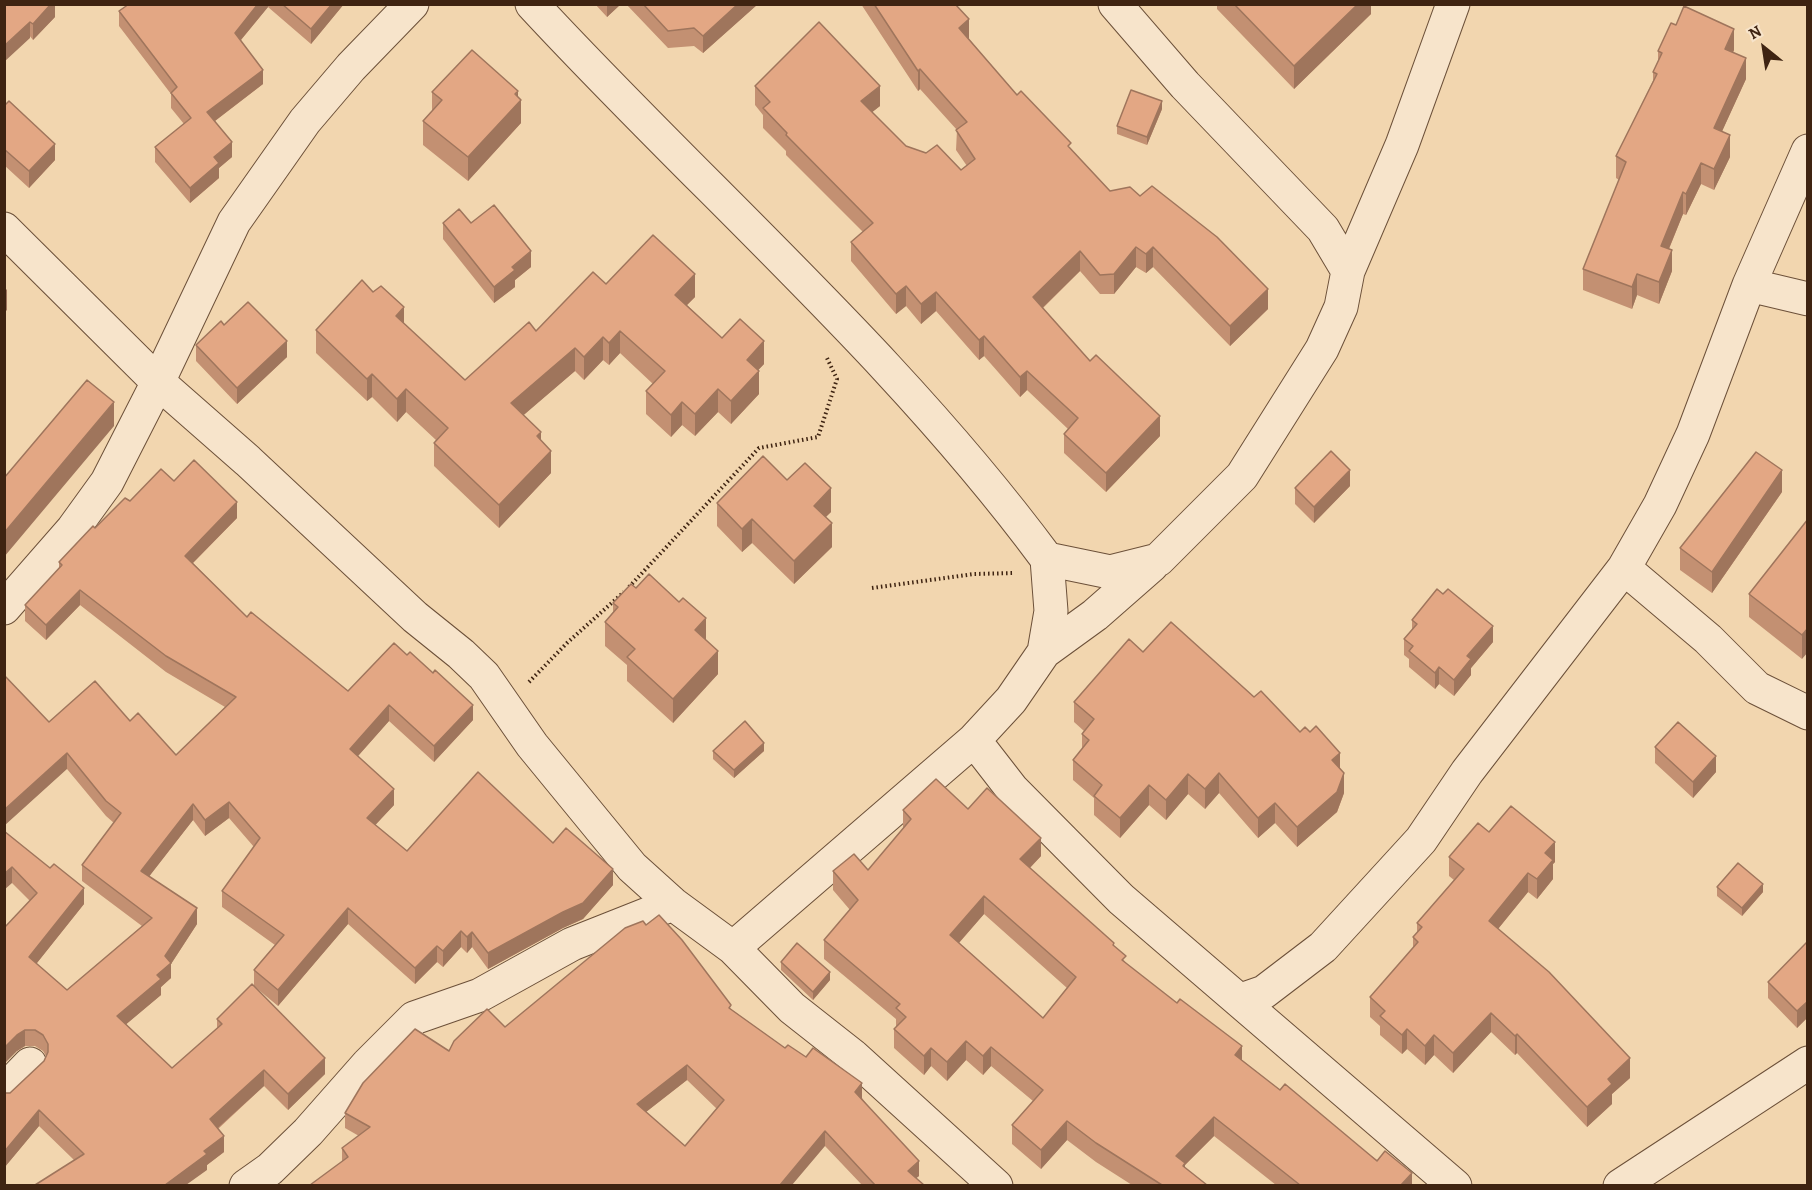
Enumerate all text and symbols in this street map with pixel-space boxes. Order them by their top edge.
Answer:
north arrow [1734,18,1794,78]
text: N [1744,20,1766,45]

